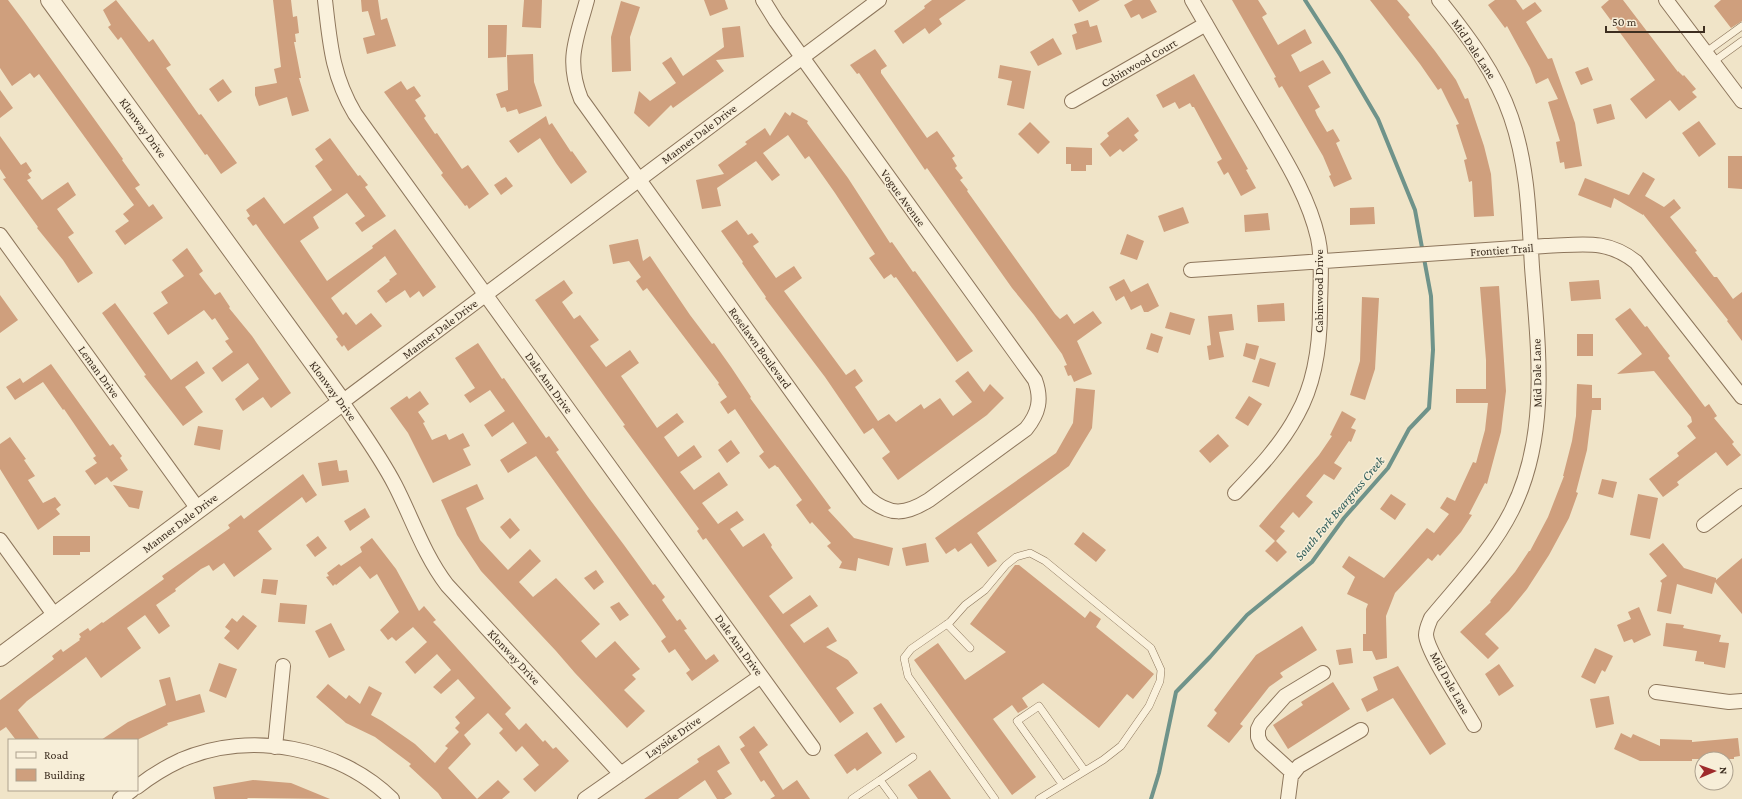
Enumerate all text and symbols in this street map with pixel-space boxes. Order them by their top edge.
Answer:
scale bar [1606,8,1704,34]
text: 50 m [1612,15,1637,29]
street label: Mid Dale Lane [1449,16,1499,82]
street label: Cabinwood Court [1099,35,1180,90]
street label: Klonway Drive [117,95,169,161]
street label: Manner Dale Drive [659,101,739,167]
street label: Vogue Avenue [878,167,928,229]
street label: Frontier Trail [1470,241,1534,259]
street label: Cabinwood Drive [1312,249,1326,333]
street label: Manner Dale Drive [400,296,480,362]
street label: Roselawn Boulevard [726,305,795,392]
street label: Mid Dale Lane [1529,338,1545,408]
street label: Leman Drive [75,343,123,401]
street label: Dale Ann Drive [522,350,576,416]
street label: Klonway Drive [307,358,359,424]
water label: South Fork Beargrass Creek [1291,452,1388,564]
street label: Manner Dale Drive [140,490,220,556]
street label: Dale Ann Drive [712,612,766,678]
street label: Klonway Drive [485,626,543,688]
street label: Mid Dale Lane [1427,649,1473,717]
street label: Layside Drive [642,713,704,761]
legend [8,739,138,791]
text: Road [44,748,69,762]
north arrow [1694,751,1734,791]
text: N [1718,767,1730,775]
text: Building [44,768,85,782]

